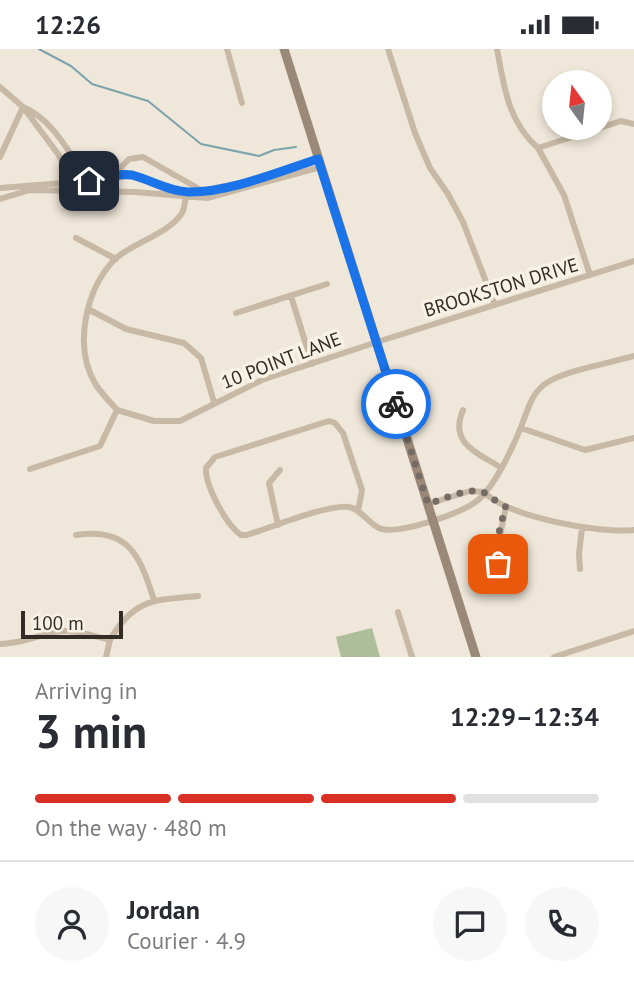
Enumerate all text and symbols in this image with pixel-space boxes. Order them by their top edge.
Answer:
text: 12:26 [35,8,101,41]
north arrow [542,70,612,140]
map controls [542,70,612,140]
pin [59,151,119,211]
icon: home [70,162,108,200]
street label: BROOKSTON DRIVE [421,252,581,322]
street label: 10 POINT LANE [218,326,344,394]
courier [361,369,431,439]
icon: bike [377,385,415,423]
pin [468,534,528,594]
icon: bag [479,545,517,583]
scale bar [21,608,122,640]
text: 100 m [32,611,84,635]
text: Arriving in [35,676,137,705]
text: 12:29–12:34 [450,700,599,733]
text: 3 min [35,701,147,761]
text: On the way · 480 m [35,813,227,842]
button: person [35,887,109,961]
button: chat [433,887,507,961]
button: phone [525,887,599,961]
text: Jordan [127,893,200,926]
text: Courier · 4.9 [127,926,246,955]

